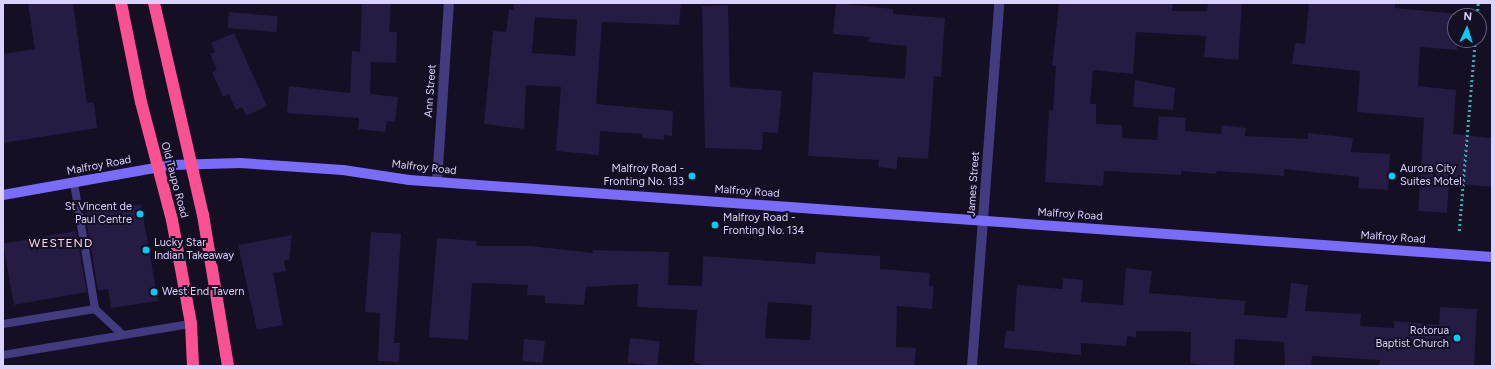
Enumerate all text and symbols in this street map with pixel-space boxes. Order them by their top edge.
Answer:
north arrow [1447,8,1487,48]
text: N [1463,10,1472,23]
street label: Ann Street [423,64,439,118]
street label: Old Taupo Road [158,141,190,219]
street label: James Street [965,151,983,217]
street label: Malfroy Road [66,153,132,179]
street label: Malfroy Road [391,158,457,178]
place label: Malfroy Road - Fronting No. 133 [603,163,684,189]
place label: Aurora City Suites Motel [1400,163,1462,189]
marker: Malfroy Road - Fronting No. 133 [687,171,697,181]
marker: Aurora City Suites Motel [1387,171,1397,181]
street label: Malfroy Road [714,183,780,201]
place label: St Vincent de Paul Centre [65,201,132,227]
street label: Malfroy Road [1037,206,1103,224]
marker: St Vincent de Paul Centre [135,209,145,219]
place label: Malfroy Road - Fronting No. 134 [723,212,804,238]
marker: Malfroy Road - Fronting No. 134 [710,220,720,230]
street label: Malfroy Road [1360,229,1426,247]
district label: WESTEND [29,237,93,251]
place label: Lucky Star Indian Takeaway [154,237,234,263]
marker: Lucky Star Indian Takeaway [141,245,151,255]
place label: West End Tavern [162,285,244,299]
marker: West End Tavern [149,287,159,297]
place label: Rotorua Baptist Church [1375,325,1449,351]
marker: Rotorua Baptist Church [1452,333,1462,343]

